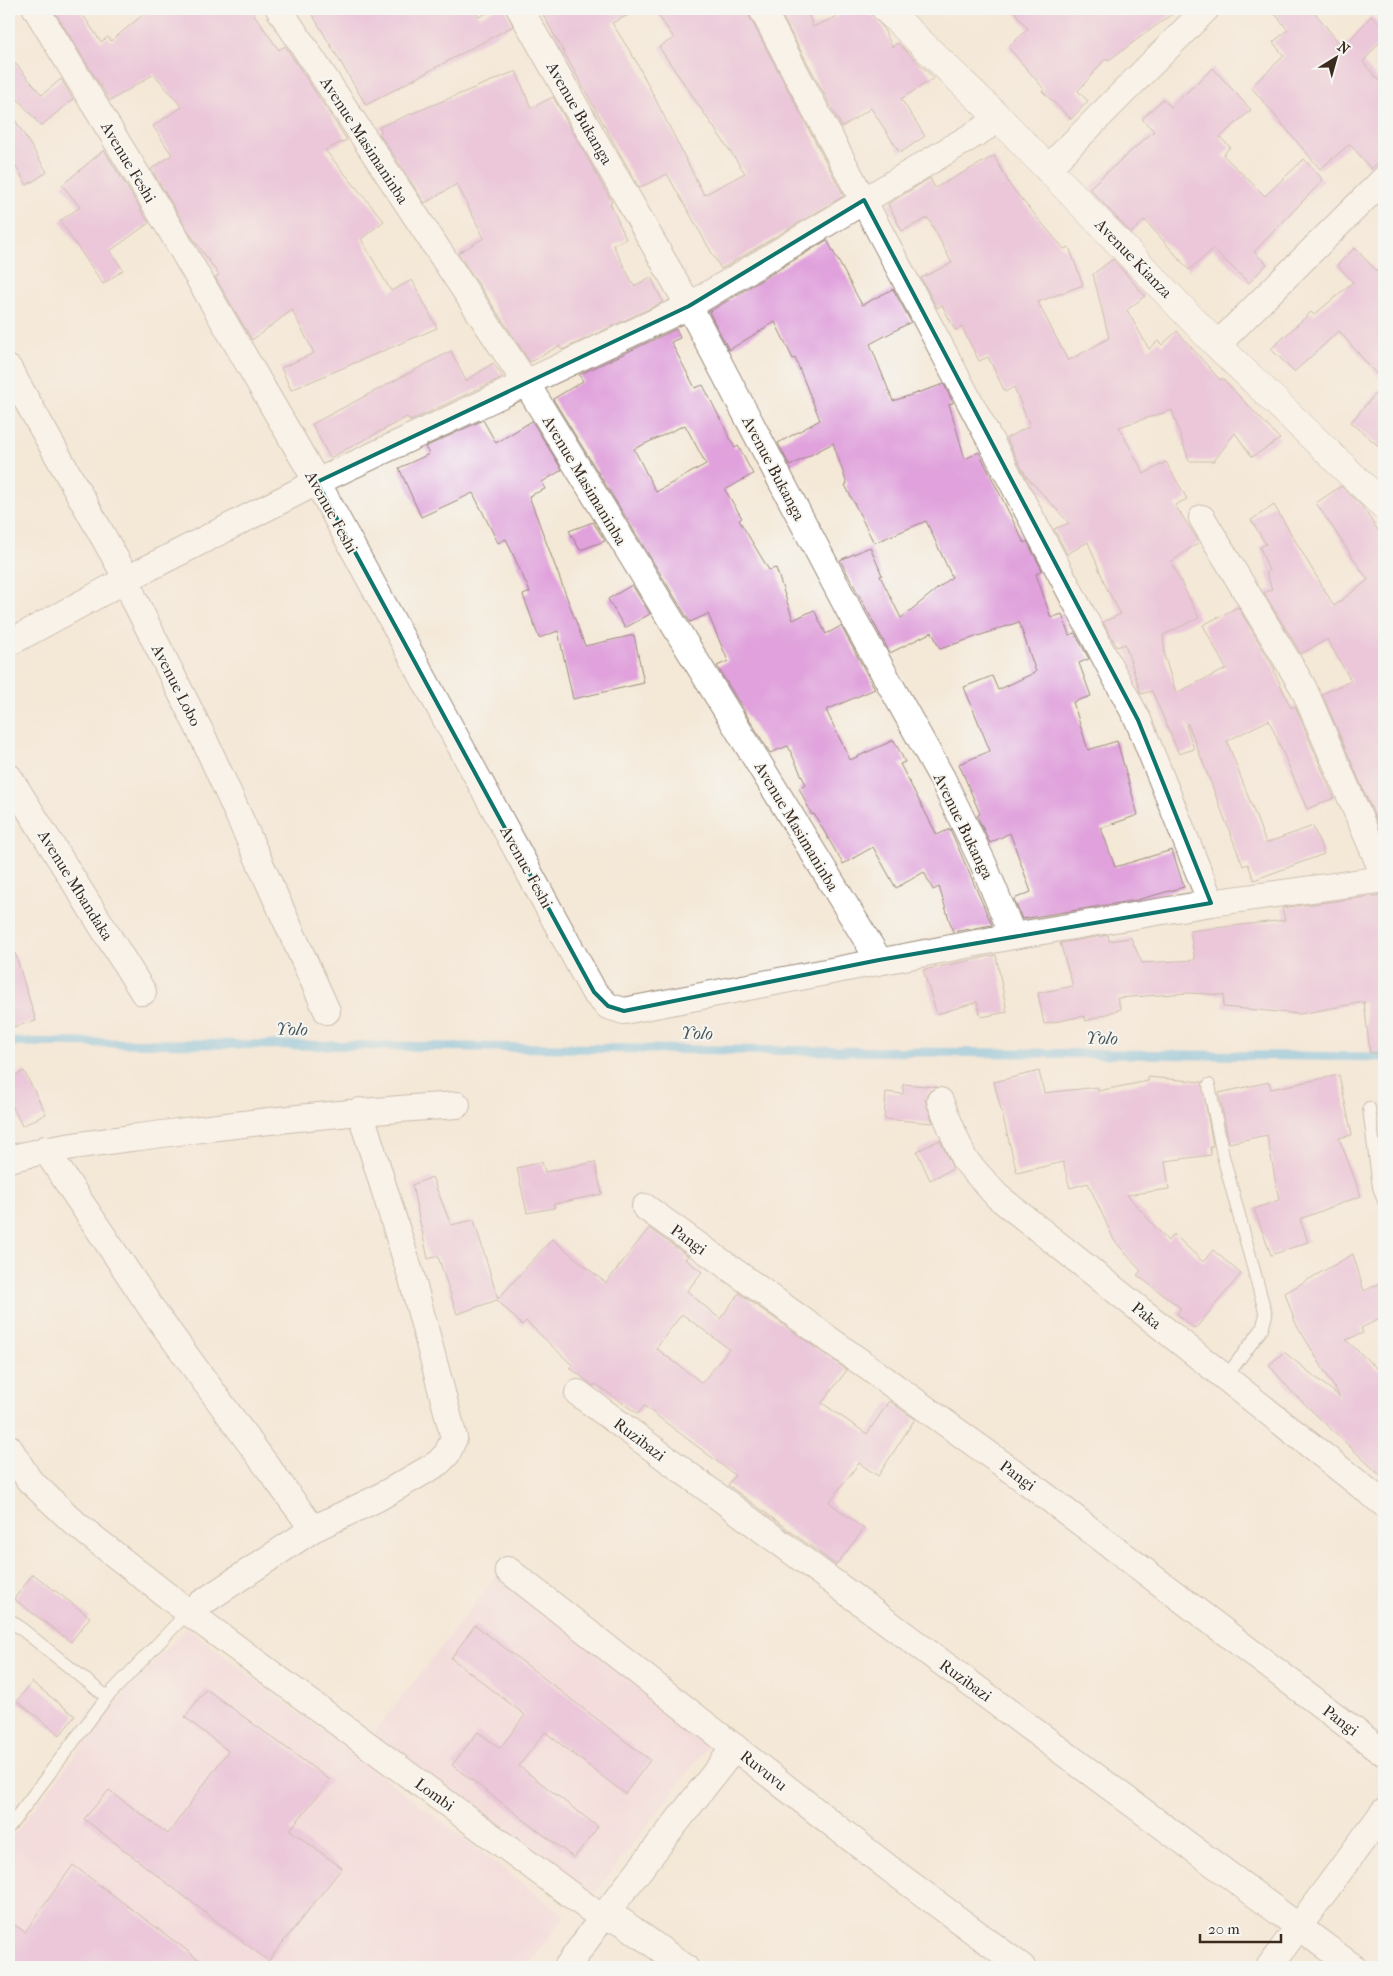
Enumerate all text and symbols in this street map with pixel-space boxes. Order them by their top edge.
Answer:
north arrow [1310,32,1360,82]
text: N [1334,38,1353,58]
street label: Avenue Bukanga [542,58,617,168]
street label: Avenue Masimaninba [316,72,413,208]
street label: Avenue Feshi [96,117,160,206]
street label: Avenue Kianza [1090,214,1177,302]
street label: Avenue Masimaninba [538,411,631,549]
street label: Avenue Bukanga [738,412,809,524]
street label: Avenue Feshi [301,467,362,557]
street label: Avenue Lobo [147,640,205,729]
street label: Avenue Masimaninba [750,757,843,895]
street label: Avenue Bukanga [929,769,998,883]
street label: Avenue Feshi [496,822,557,912]
street label: Avenue Mbandaka [33,826,117,944]
water label: Yolo [276,1019,308,1040]
water label: Yolo [681,1023,713,1044]
water label: Yolo [1086,1028,1118,1049]
street label: Pangi [667,1220,711,1259]
street label: Paka [1128,1298,1166,1333]
street label: Ruzibazi [610,1414,669,1465]
street label: Pangi [996,1456,1040,1495]
street label: Ruzibazi [936,1655,996,1706]
street label: Pangi [1319,1701,1362,1740]
street label: Ruvuvu [736,1746,791,1795]
street label: Lombi [411,1774,458,1815]
scale bar [1200,1911,1282,1943]
text: 20 m [1208,1920,1240,1938]

